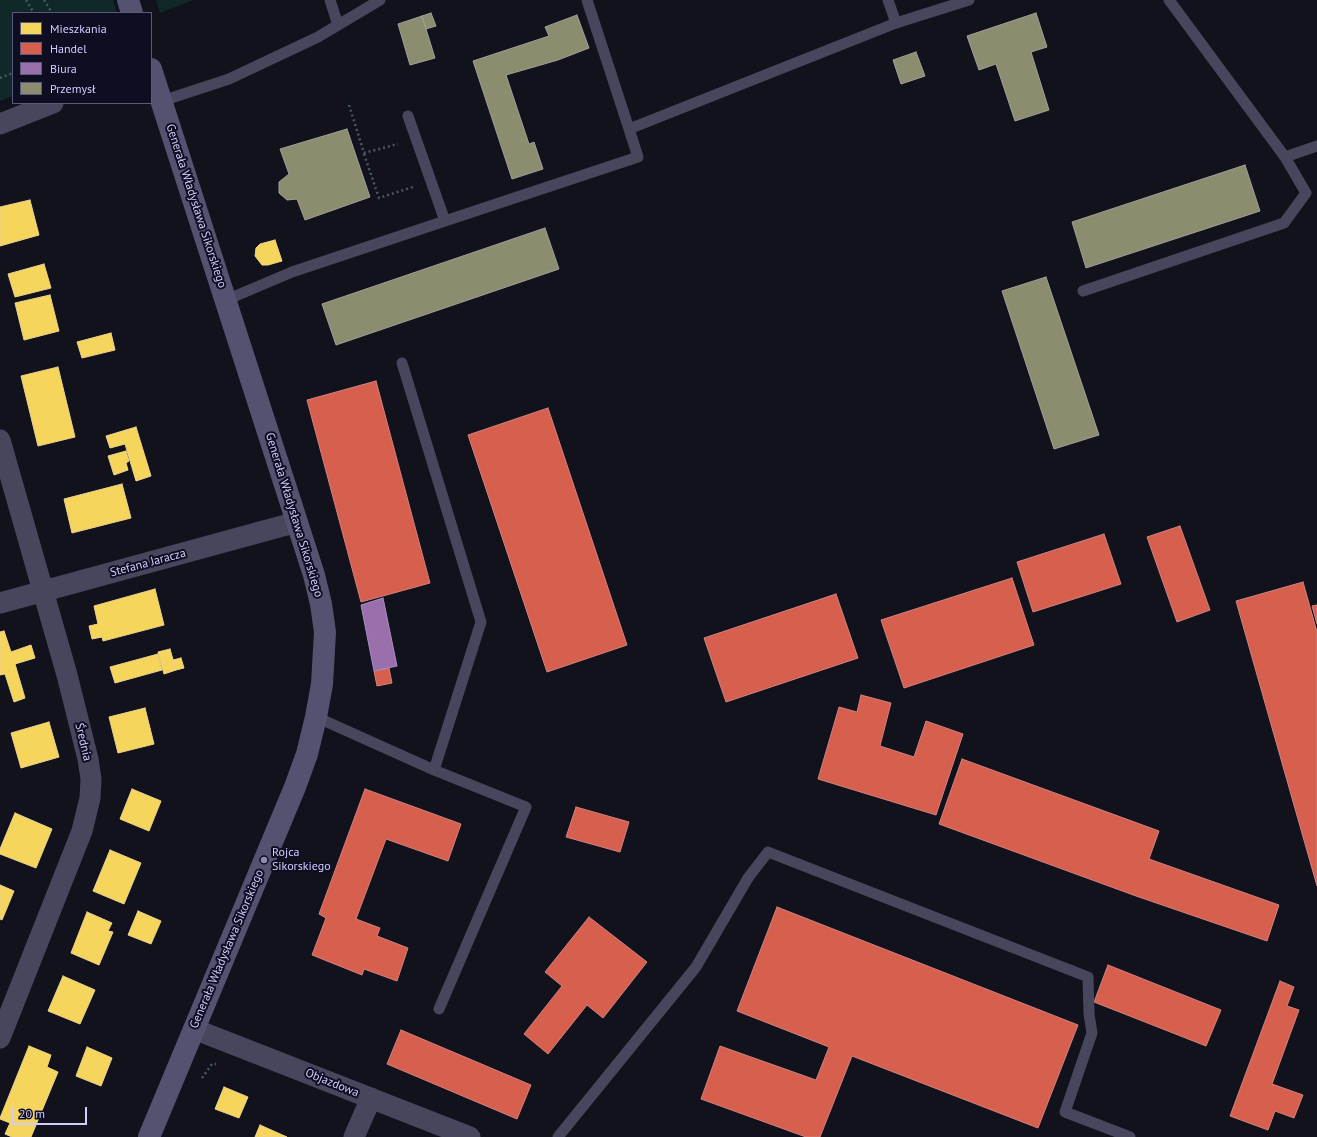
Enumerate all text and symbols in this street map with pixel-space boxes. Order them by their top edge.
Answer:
legend [12,12,152,104]
text: Mieszkania [50,21,107,36]
text: Handel [50,41,87,56]
text: Biura [50,61,77,76]
text: Przemysł [50,81,96,96]
street label: Generała Władysława Sikorskiego [163,122,229,290]
street label: Generała Władysława Sikorskiego [262,431,326,599]
street label: Stefana Jaracza [109,546,187,580]
street label: Średnia [72,722,94,762]
place label: Rojca Sikorskiego [272,846,331,874]
marker: Rojca Sikorskiego [259,855,269,865]
street label: Generała Władysława Sikorskiego [187,867,267,1031]
street label: Objazdowa [303,1066,361,1100]
scale bar [14,1099,89,1125]
text: 20 m [19,1106,45,1121]

